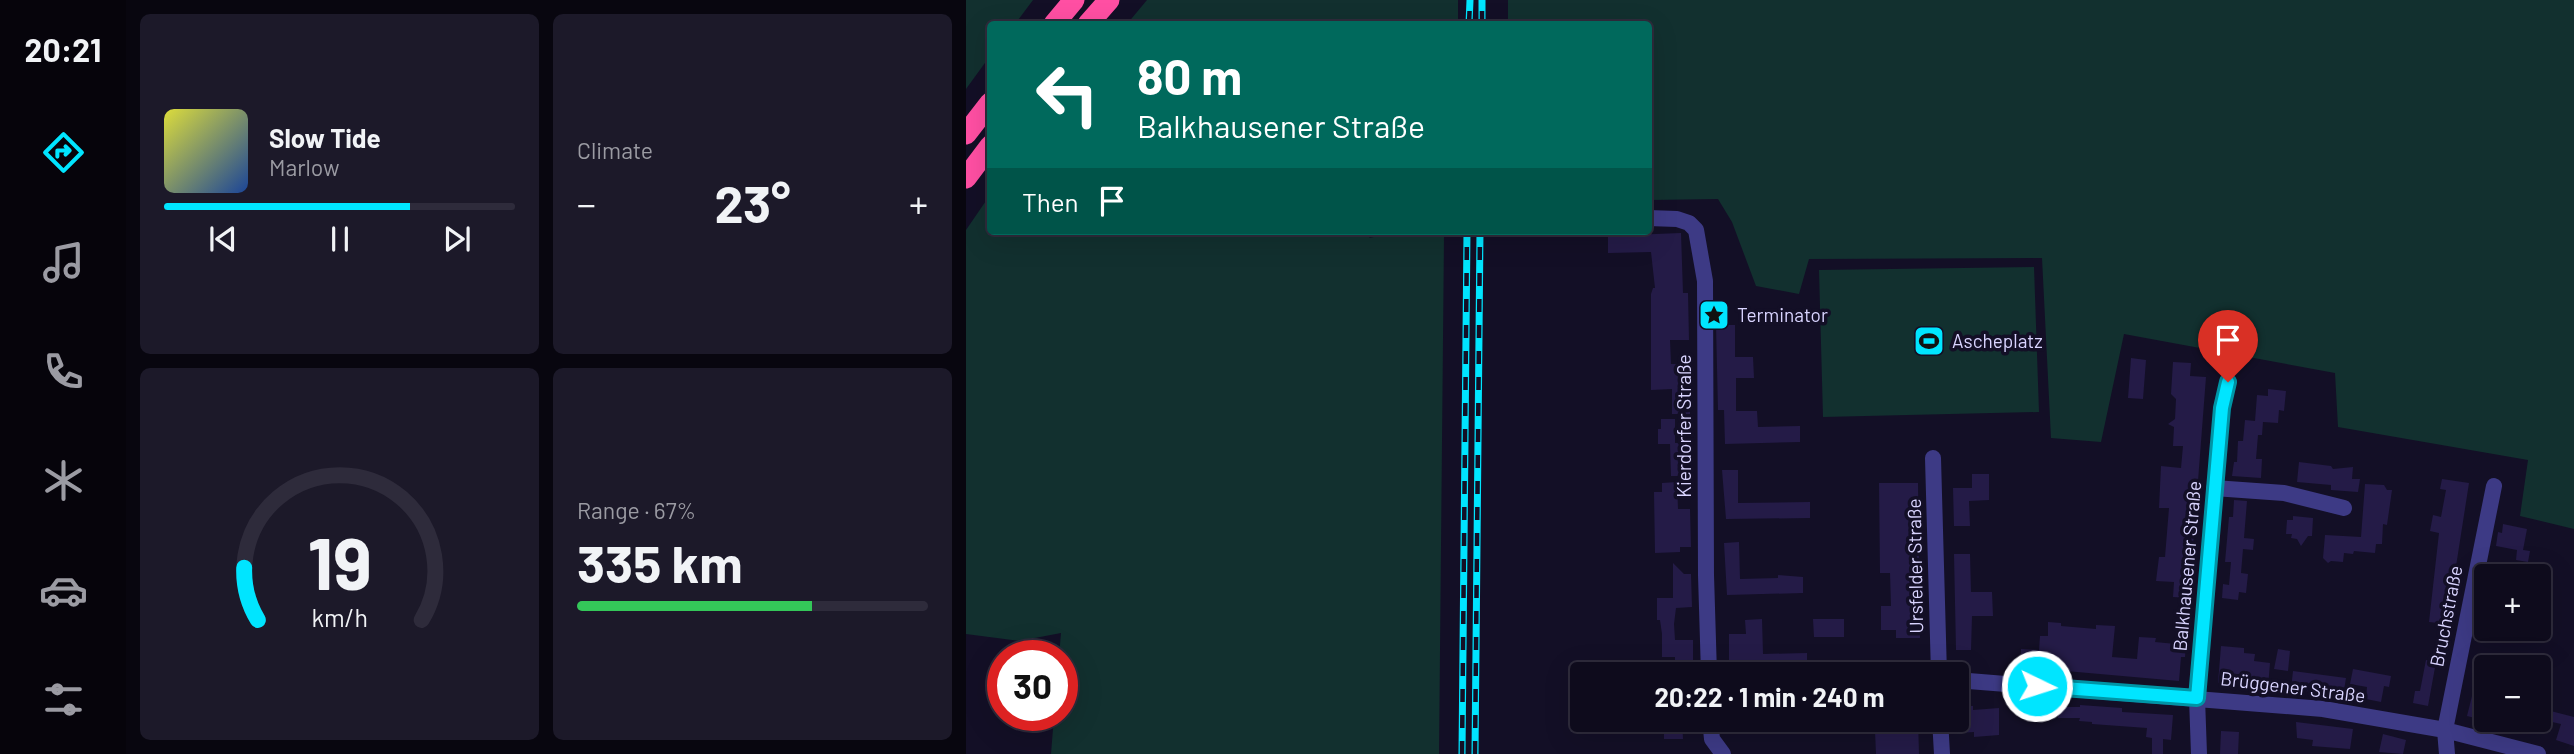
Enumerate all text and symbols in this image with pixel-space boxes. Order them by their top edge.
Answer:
text: 20:21 [25,30,101,68]
text: 80 m [1137,46,1242,105]
icon: left [1022,49,1113,140]
text: Balkhausener Straße [1137,106,1425,144]
text: Slow Tide [269,122,381,153]
icon: directions [39,128,88,177]
text: Climate [577,136,653,164]
text: Marlow [269,153,340,181]
text: 23° [714,171,791,233]
text: − [577,180,596,226]
text: + [909,180,928,226]
icon: arrive [1093,182,1131,220]
text: Then [1022,186,1079,217]
icon: previous [204,220,242,258]
icon: pause [321,220,359,258]
icon: next [438,220,476,258]
icon: music [39,238,88,287]
place icon: Terminator [1697,298,1731,332]
place label: Terminator [1737,303,1828,326]
pin [2198,310,2258,382]
icon: arrive [2209,321,2247,359]
sports icon: Ascheplatz [1912,324,1946,358]
place label: Ascheplatz [1952,329,2043,352]
icon: phone [39,347,88,396]
street label: Kierdorfer Straße [1672,354,1695,498]
icon: climate [39,456,88,505]
street label: Balkhausener Straße [2168,480,2205,652]
text: Range · 67% [577,496,696,524]
street label: Ursfelder Straße [1902,498,1927,634]
text: 19 [307,517,372,605]
text: 335 km [577,531,743,593]
street label: Bruchstraße [2424,563,2467,668]
map controls [2474,564,2551,732]
button: + [2474,564,2551,641]
icon: car [39,566,88,615]
text: km/h [311,602,368,632]
speed limit sign: 30 [987,640,1078,731]
position arrow [2000,649,2074,723]
button: − [2474,655,2551,732]
street label: Brüggener Straße [2219,666,2367,707]
icon: filters [39,675,88,724]
text: 20:22 · 1 min · 240 m [1655,681,1884,712]

